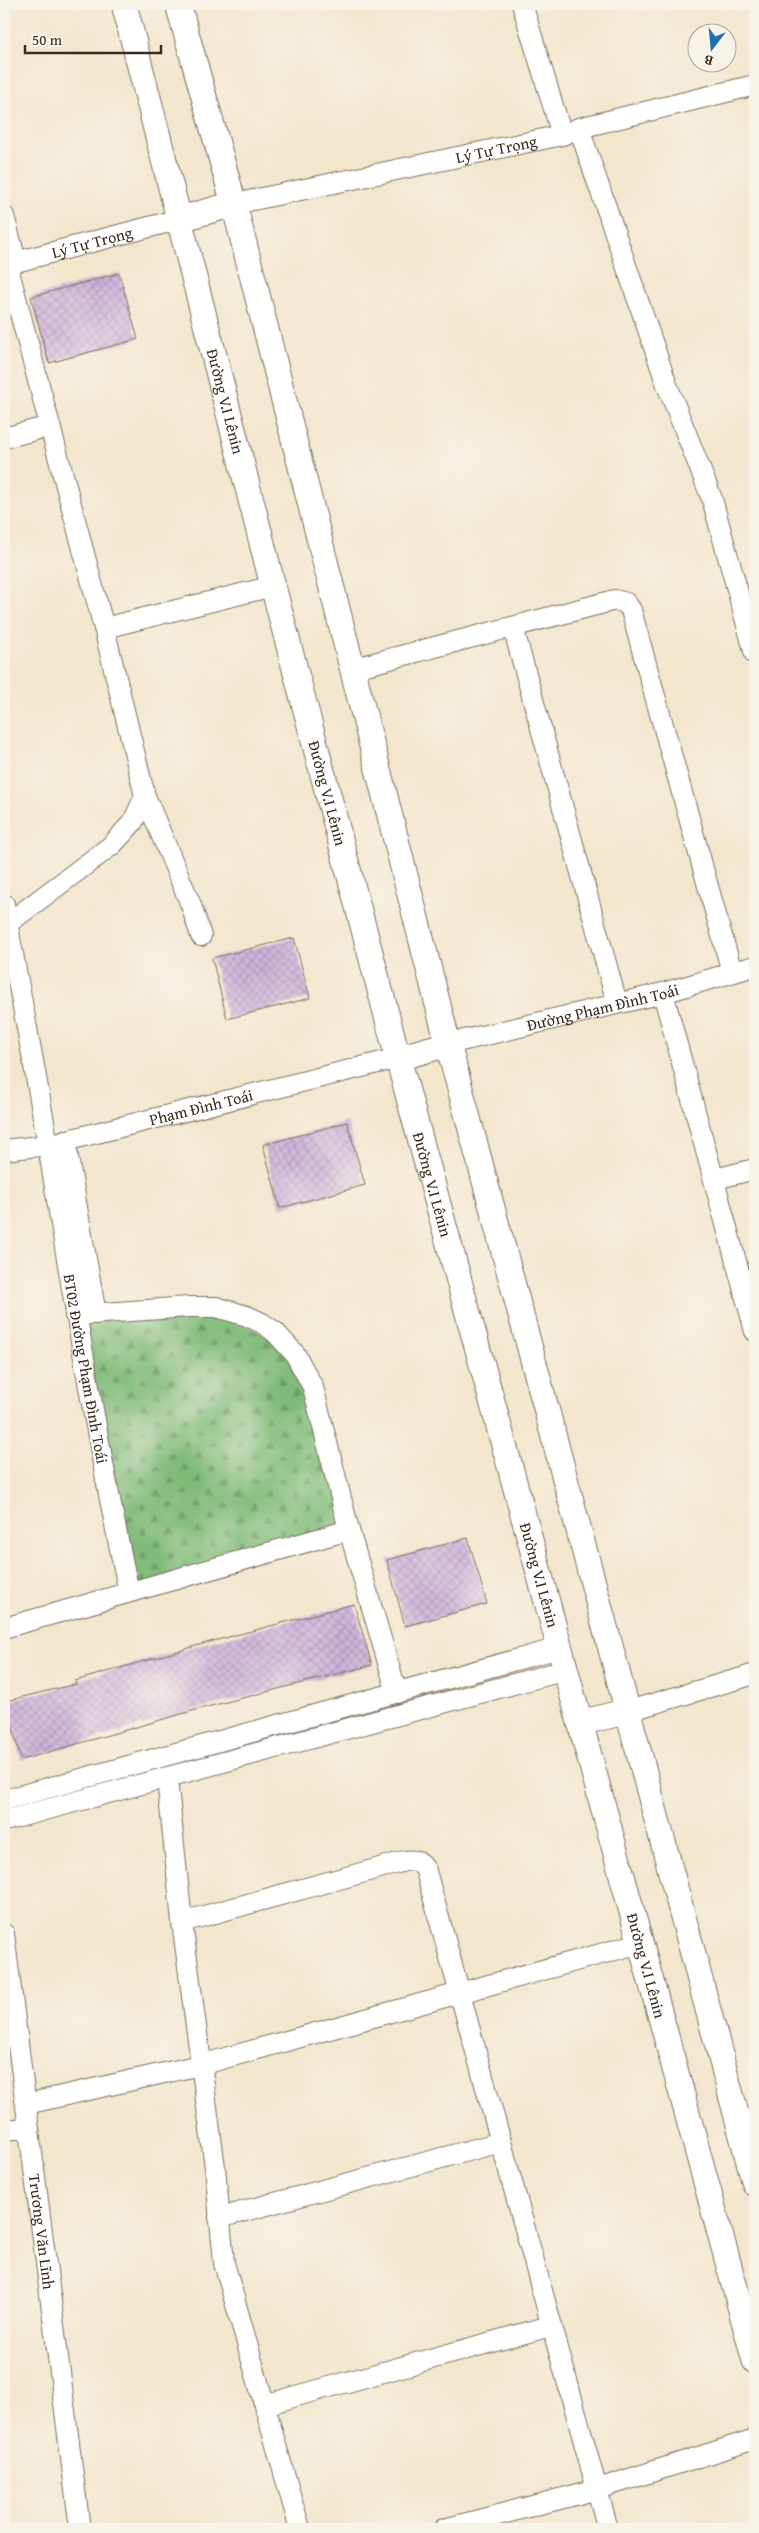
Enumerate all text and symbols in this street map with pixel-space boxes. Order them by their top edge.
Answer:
scale bar [25,22,161,54]
north arrow [686,22,736,72]
text: 50 m [32,29,63,50]
text: B [701,50,715,71]
street label: Lý Tự Trọng [453,129,539,169]
street label: Lý Tự Trọng [49,220,135,264]
street label: Đường V.I Lênin [201,346,251,456]
street label: Đường V.I Lênin [302,738,353,848]
street label: Đường Phạm Đình Toái [524,977,682,1037]
street label: Phạm Đình Toái [147,1082,256,1131]
street label: Đường V.I Lênin [407,1129,458,1239]
street label: BT02 Đường Phạm Đình Toái [58,1272,115,1466]
street label: Đường V.I Lênin [514,1520,565,1630]
street label: Đường V.I Lênin [621,1910,672,2021]
street label: Trương Văn Lĩnh [23,2173,61,2291]

